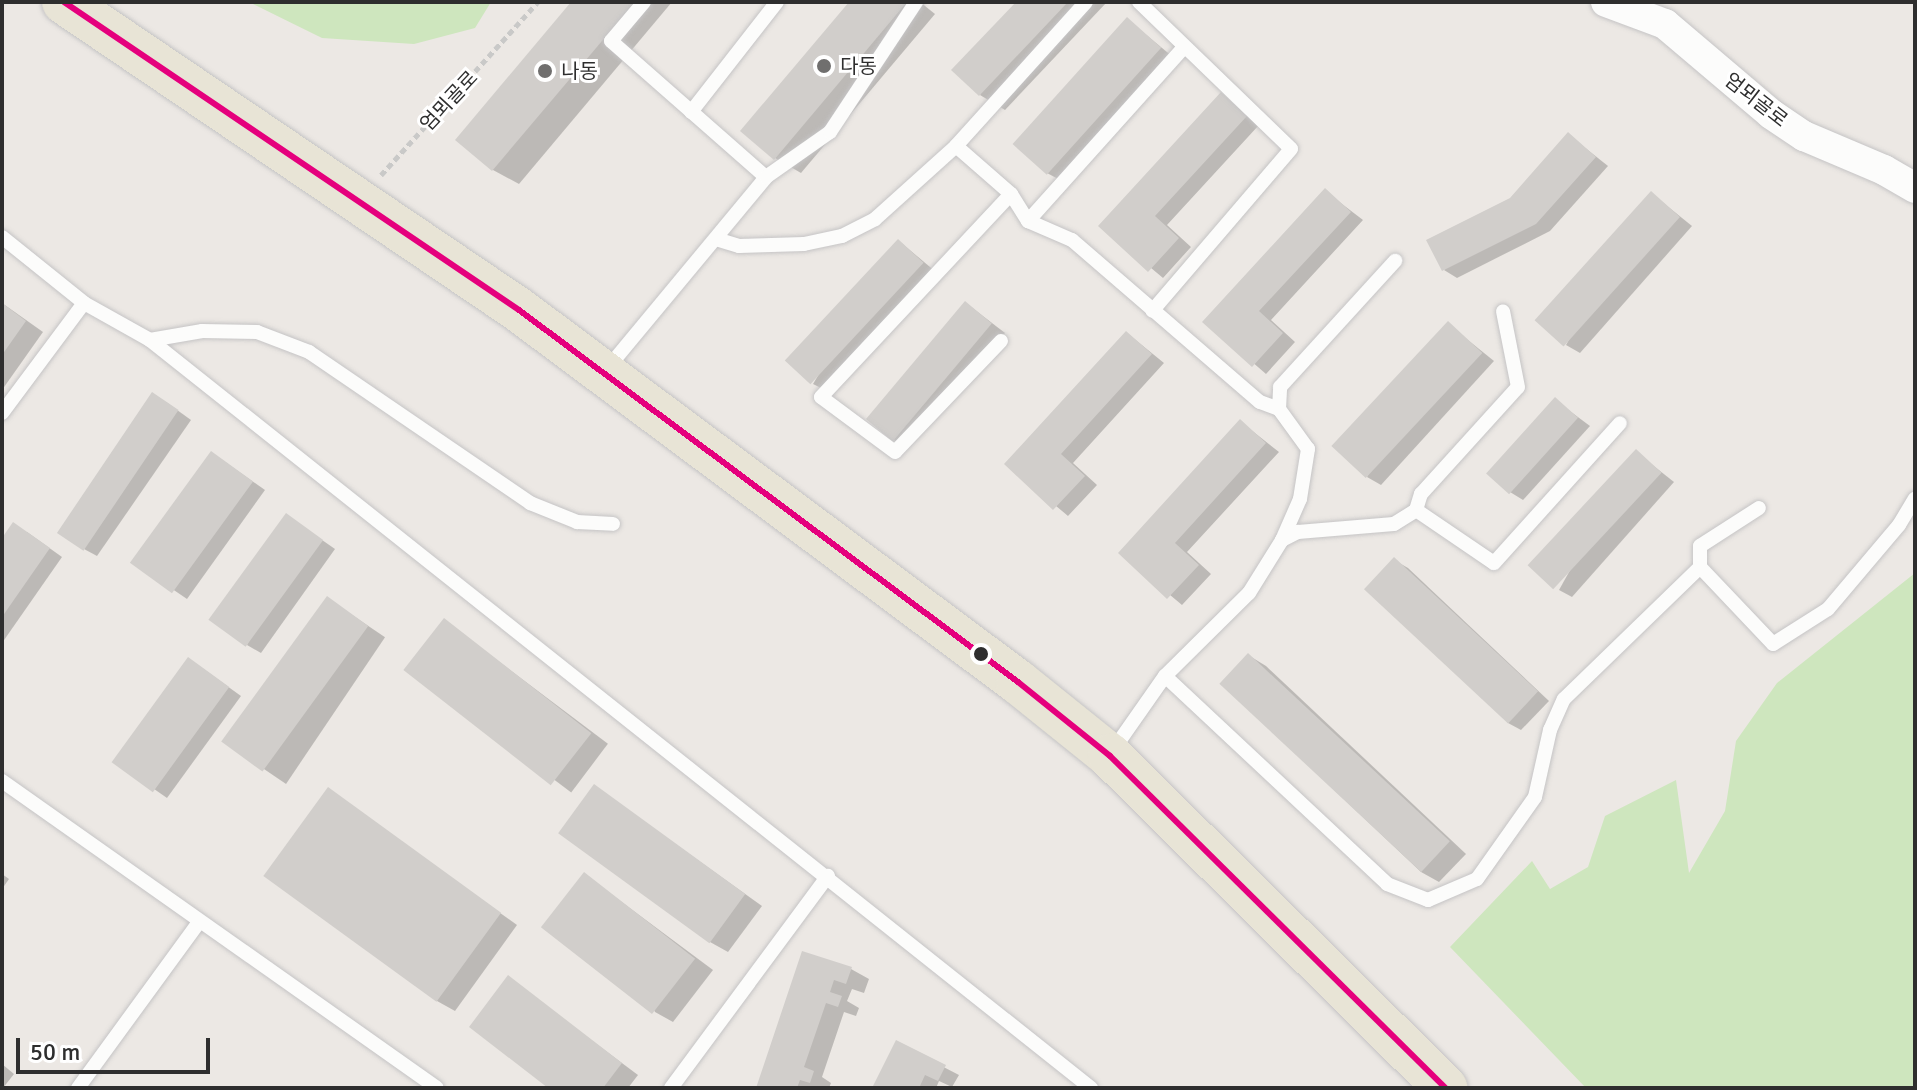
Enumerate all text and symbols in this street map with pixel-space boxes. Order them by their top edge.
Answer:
place label: 다동 [840,54,877,78]
marker: 다동 [815,57,833,75]
place label: 나동 [561,59,598,83]
marker: 나동 [536,62,554,80]
street label: 엄뫼골로 [415,66,483,136]
street label: 엄뫼골로 [1720,68,1792,132]
unlabelled marker [973,646,989,662]
scale bar [20,1022,214,1072]
text: 50 m [30,1037,80,1067]

